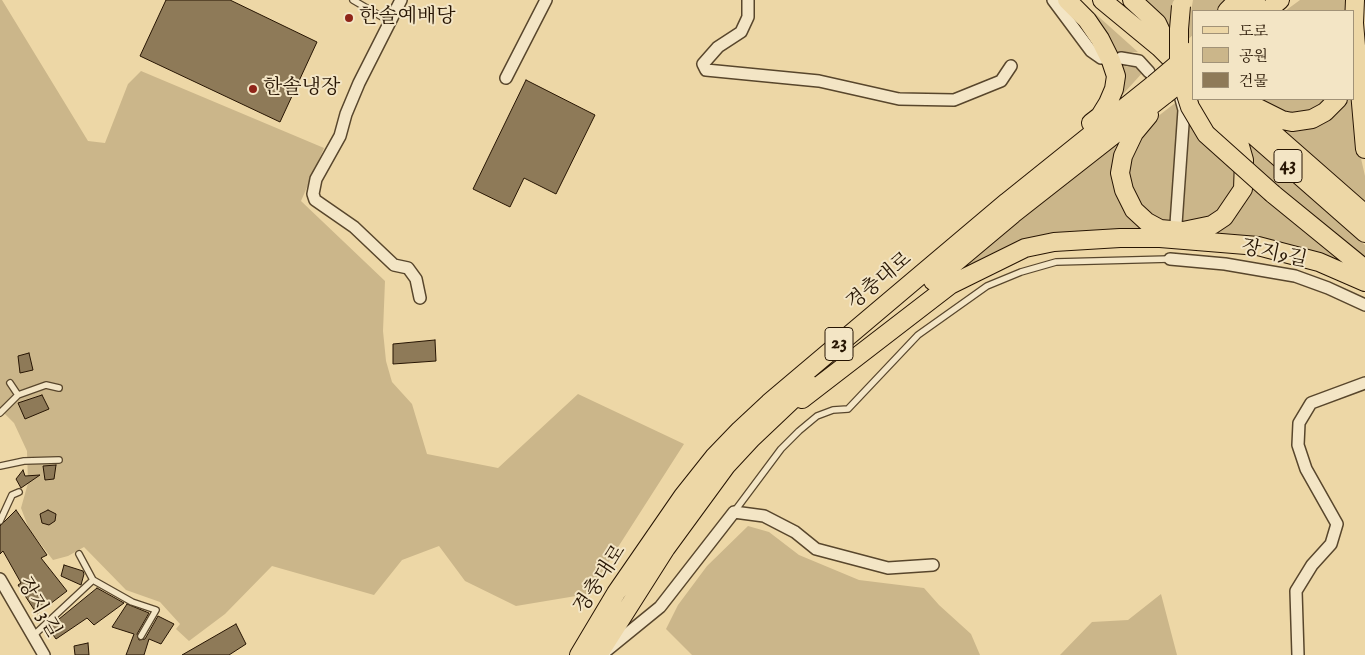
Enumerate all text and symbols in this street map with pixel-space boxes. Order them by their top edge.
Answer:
place label: 한솔예배당 [359,6,456,30]
legend [1192,10,1355,100]
marker: 한솔예배당 [343,12,355,24]
text: 도로 [1239,22,1268,41]
text: 공원 [1239,47,1268,66]
text: 건물 [1239,72,1268,91]
place label: 한솔냉장 [263,77,340,101]
marker: 한솔냉장 [247,83,259,95]
road number: 43 [1274,150,1302,182]
street label: 장지9길 [1239,236,1309,274]
street label: 경충대로 [843,248,917,316]
road number: 23 [825,328,853,360]
street label: 경충대로 [570,541,632,619]
street label: 장지3길 [11,574,65,642]

